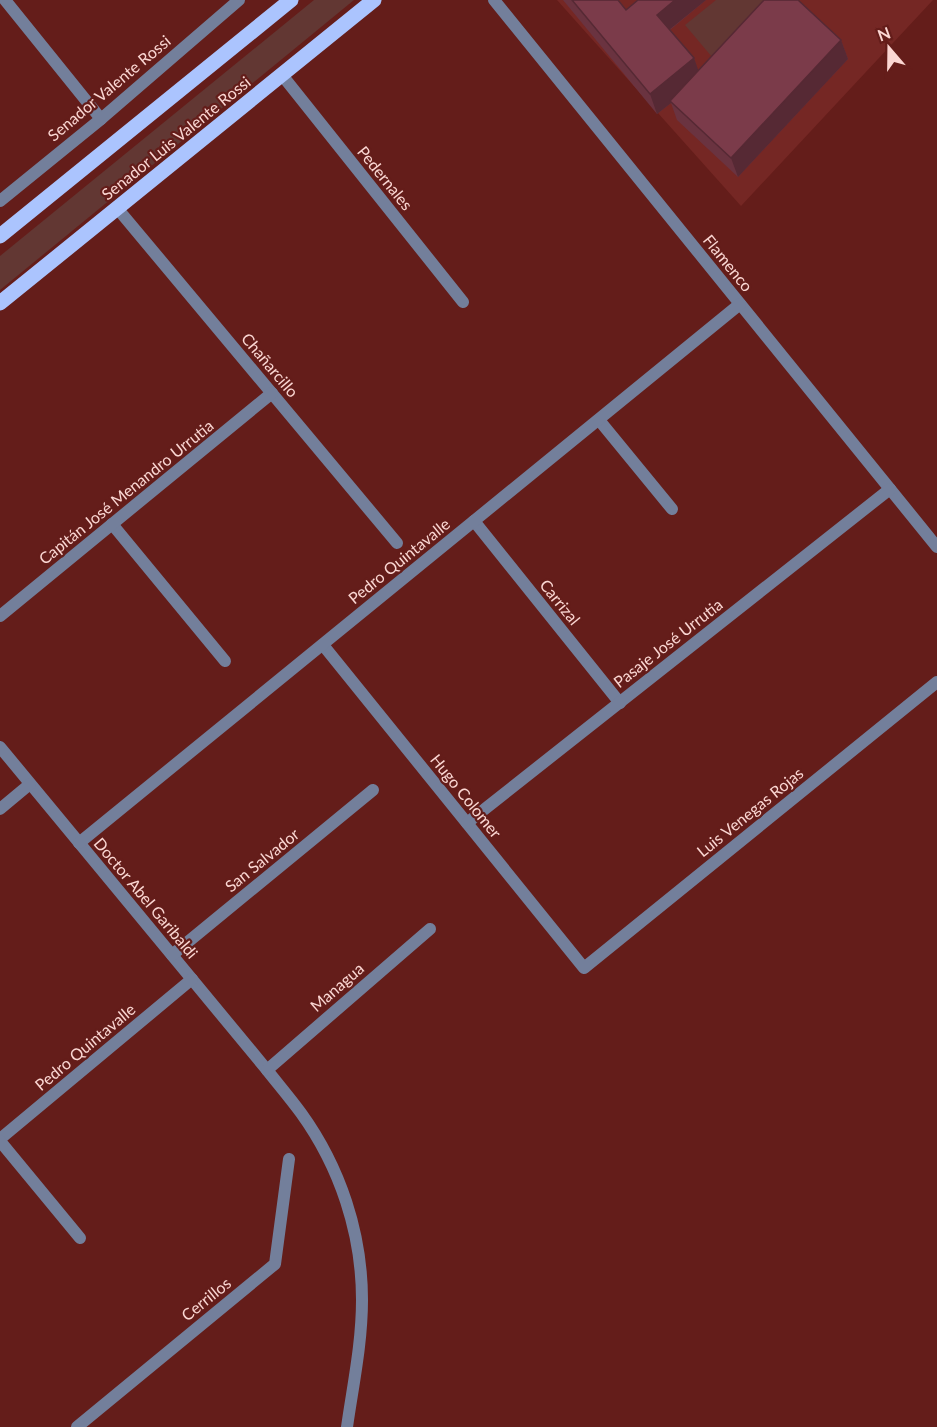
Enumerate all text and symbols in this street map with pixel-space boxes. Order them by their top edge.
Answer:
north arrow [859,18,919,78]
text: N [875,22,893,44]
street label: Senador Valente Rossi [44,31,174,144]
street label: Senador Luis Valente Rossi [98,72,254,203]
street label: Pedernales [354,142,417,214]
street label: Flamenco [700,230,757,295]
street label: Chañarcillo [238,329,303,401]
street label: Capitán José Menandro Urrutia [35,415,217,568]
street label: Pedro Quintavalle [344,514,453,607]
street label: Carrizal [536,575,584,628]
street label: Pasaje José Urrutia [609,594,726,691]
street label: Hugo Colomer [427,750,506,842]
street label: Luis Venegas Rojas [693,763,807,860]
street label: San Salvador [221,824,303,895]
street label: Doctor Abel Garibaldi [90,834,202,962]
street label: Managua [306,958,367,1015]
street label: Pedro Quintavalle [31,999,139,1094]
street label: Cerrillos [177,1273,234,1324]

